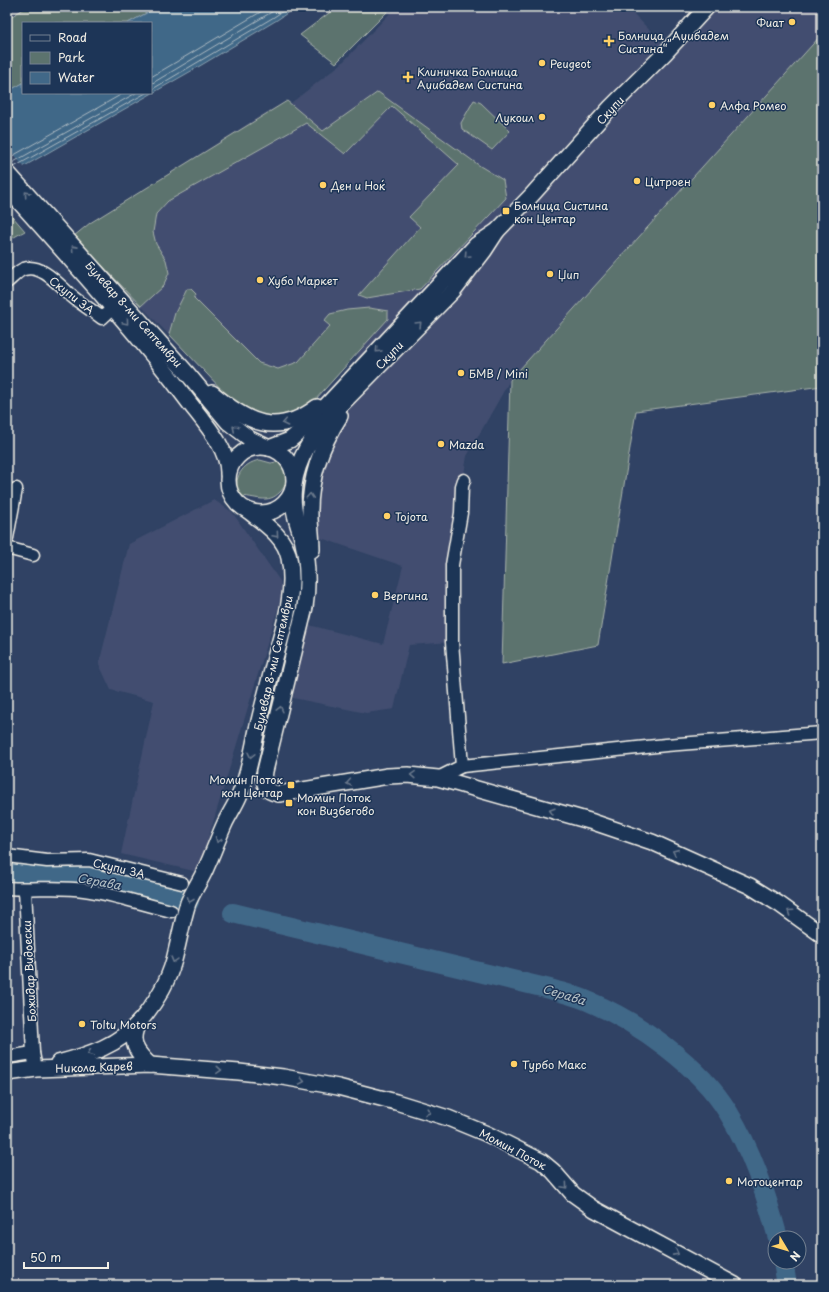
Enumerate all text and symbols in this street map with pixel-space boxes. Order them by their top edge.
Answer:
place label: Фиат [757,14,785,31]
marker: Фиат [787,17,797,27]
legend [22,22,152,94]
place label: Болница „Аџибадем Систина“ [618,27,729,57]
text: Road [58,28,87,46]
marker: Болница „Аџибадем Систина“ [603,35,615,47]
text: Park [58,48,85,66]
place label: Peugeot [550,55,592,72]
marker: Peugeot [537,58,547,68]
place label: Клиничка Болница Аџибадем Систина [417,63,523,93]
text: Water [58,68,95,86]
marker: Клиничка Болница Аџибадем Систина [402,71,414,83]
street label: Скупи [592,92,628,128]
place label: Алфа Ромео [720,97,786,114]
marker: Алфа Ромео [707,100,717,110]
place label: Лукоил [495,109,534,126]
marker: Лукоил [537,112,547,122]
place label: Цитроен [645,173,691,190]
marker: Цитроен [632,176,642,186]
place label: Ден и Ноќ [330,177,386,194]
marker: Ден и Ноќ [318,180,328,190]
one-way arrow [25,192,32,199]
place label: Болница Систина кон Центар [514,197,608,227]
marker: Болница Систина кон Центар [501,206,511,216]
one-way arrow [72,245,79,252]
one-way arrow [464,250,472,258]
street label: Булевар 8-ми Септември [81,257,187,371]
place label: Џип [558,266,579,283]
marker: Џип [545,269,555,279]
street label: Скупи 3А [46,272,99,318]
place label: Хубо Маркет [268,272,339,289]
marker: Хубо Маркет [255,275,265,285]
one-way arrow [122,318,129,325]
one-way arrow [414,322,422,329]
street label: Скупи [371,337,407,373]
one-way arrow [375,345,383,353]
place label: БМВ / Mini [469,365,528,382]
marker: БМВ / Mini [456,368,466,378]
one-way arrow [282,418,289,426]
one-way arrow [233,425,240,432]
place label: Mazda [449,436,484,453]
marker: Mazda [436,439,446,449]
one-way arrow [306,493,315,499]
place label: Тојота [395,508,428,525]
marker: Тојота [382,511,392,521]
one-way arrow [272,530,279,538]
place label: Вергина [383,587,428,604]
marker: Вергина [370,590,380,600]
street label: Булевар 8-ми Септември [249,594,297,732]
one-way arrow [275,705,284,712]
one-way arrow [248,752,256,758]
place label: Момин Поток кон Центар [209,771,283,801]
one-way arrow [410,771,416,780]
one-way arrow [346,778,352,787]
marker: Момин Поток кон Центар [286,780,296,790]
place label: Момин Поток кон Визбегово [297,789,374,819]
marker: Момин Поток кон Визбегово [284,798,294,808]
one-way arrow [549,807,556,815]
one-way arrow [214,837,222,844]
one-way arrow [672,849,680,857]
street label: Скупи 3А [91,854,147,882]
water label: Серава [76,868,123,894]
one-way arrow [187,896,195,904]
one-way arrow [788,910,795,917]
street label: Божидар Видоески [18,920,40,1022]
one-way arrow [170,957,179,964]
water label: Серава [540,979,588,1009]
place label: Toltu Motors [90,1016,157,1033]
marker: Toltu Motors [77,1019,87,1029]
one-way arrow [86,1049,93,1057]
place label: Турбо Макс [522,1056,587,1073]
street label: Никола Карев [55,1057,133,1077]
marker: Турбо Макс [509,1059,519,1069]
one-way arrow [216,1066,222,1075]
one-way arrow [299,1076,305,1084]
one-way arrow [424,1107,431,1116]
street label: Момин Поток [476,1124,550,1174]
place label: Мотоцентар [737,1173,803,1190]
marker: Мотоцентар [724,1176,734,1186]
one-way arrow [561,1181,568,1188]
north arrow [767,1230,807,1270]
scale bar [24,1244,108,1270]
text: 50 m [30,1248,61,1266]
one-way arrow [672,1248,679,1256]
text: N [786,1248,805,1265]

